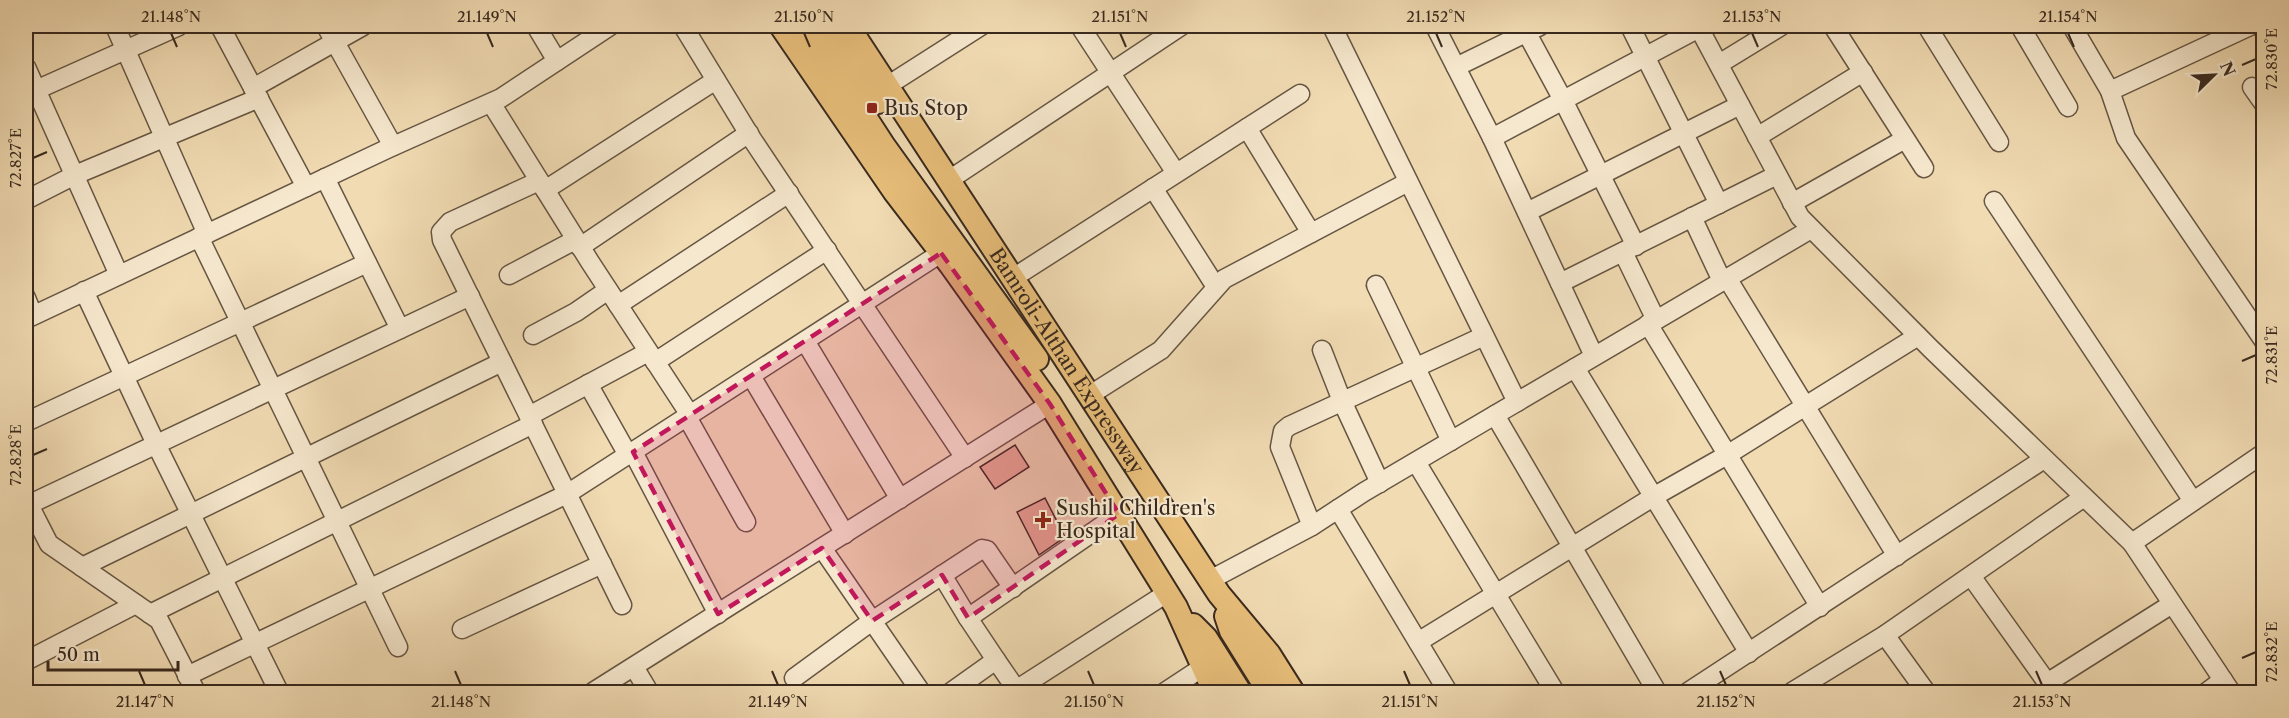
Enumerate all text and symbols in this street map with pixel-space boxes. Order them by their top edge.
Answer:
text: 21.148°N [141,7,201,26]
text: 21.149°N [457,7,517,26]
text: 21.150°N [774,7,834,26]
text: 21.151°N [1092,7,1148,26]
text: 21.152°N [1406,7,1466,26]
text: 21.153°N [1723,7,1781,26]
text: 21.154°N [2038,7,2098,26]
text: 72.830°E [2262,28,2281,90]
north arrow [2184,45,2244,105]
text: N [2216,58,2240,79]
place label: Bus Stop [884,96,968,120]
marker: Bus Stop [865,101,879,115]
text: 72.827°E [6,128,25,188]
street label: Bamroli-Althan Expressway [984,243,1150,479]
text: 72.831°E [2262,326,2281,384]
text: 72.828°E [6,424,25,486]
place label: Sushil Children's Hospital [1056,496,1216,543]
marker: Sushil Children's Hospital [1034,511,1052,529]
text: 72.832°E [2262,621,2281,683]
scale bar [48,634,178,672]
text: 50 m [57,644,100,666]
text: 21.147°N [116,692,174,711]
text: 21.148°N [431,692,491,711]
text: 21.149°N [748,692,808,711]
text: 21.150°N [1064,692,1124,711]
text: 21.151°N [1382,692,1438,711]
text: 21.152°N [1696,692,1756,711]
text: 21.153°N [2013,692,2071,711]

